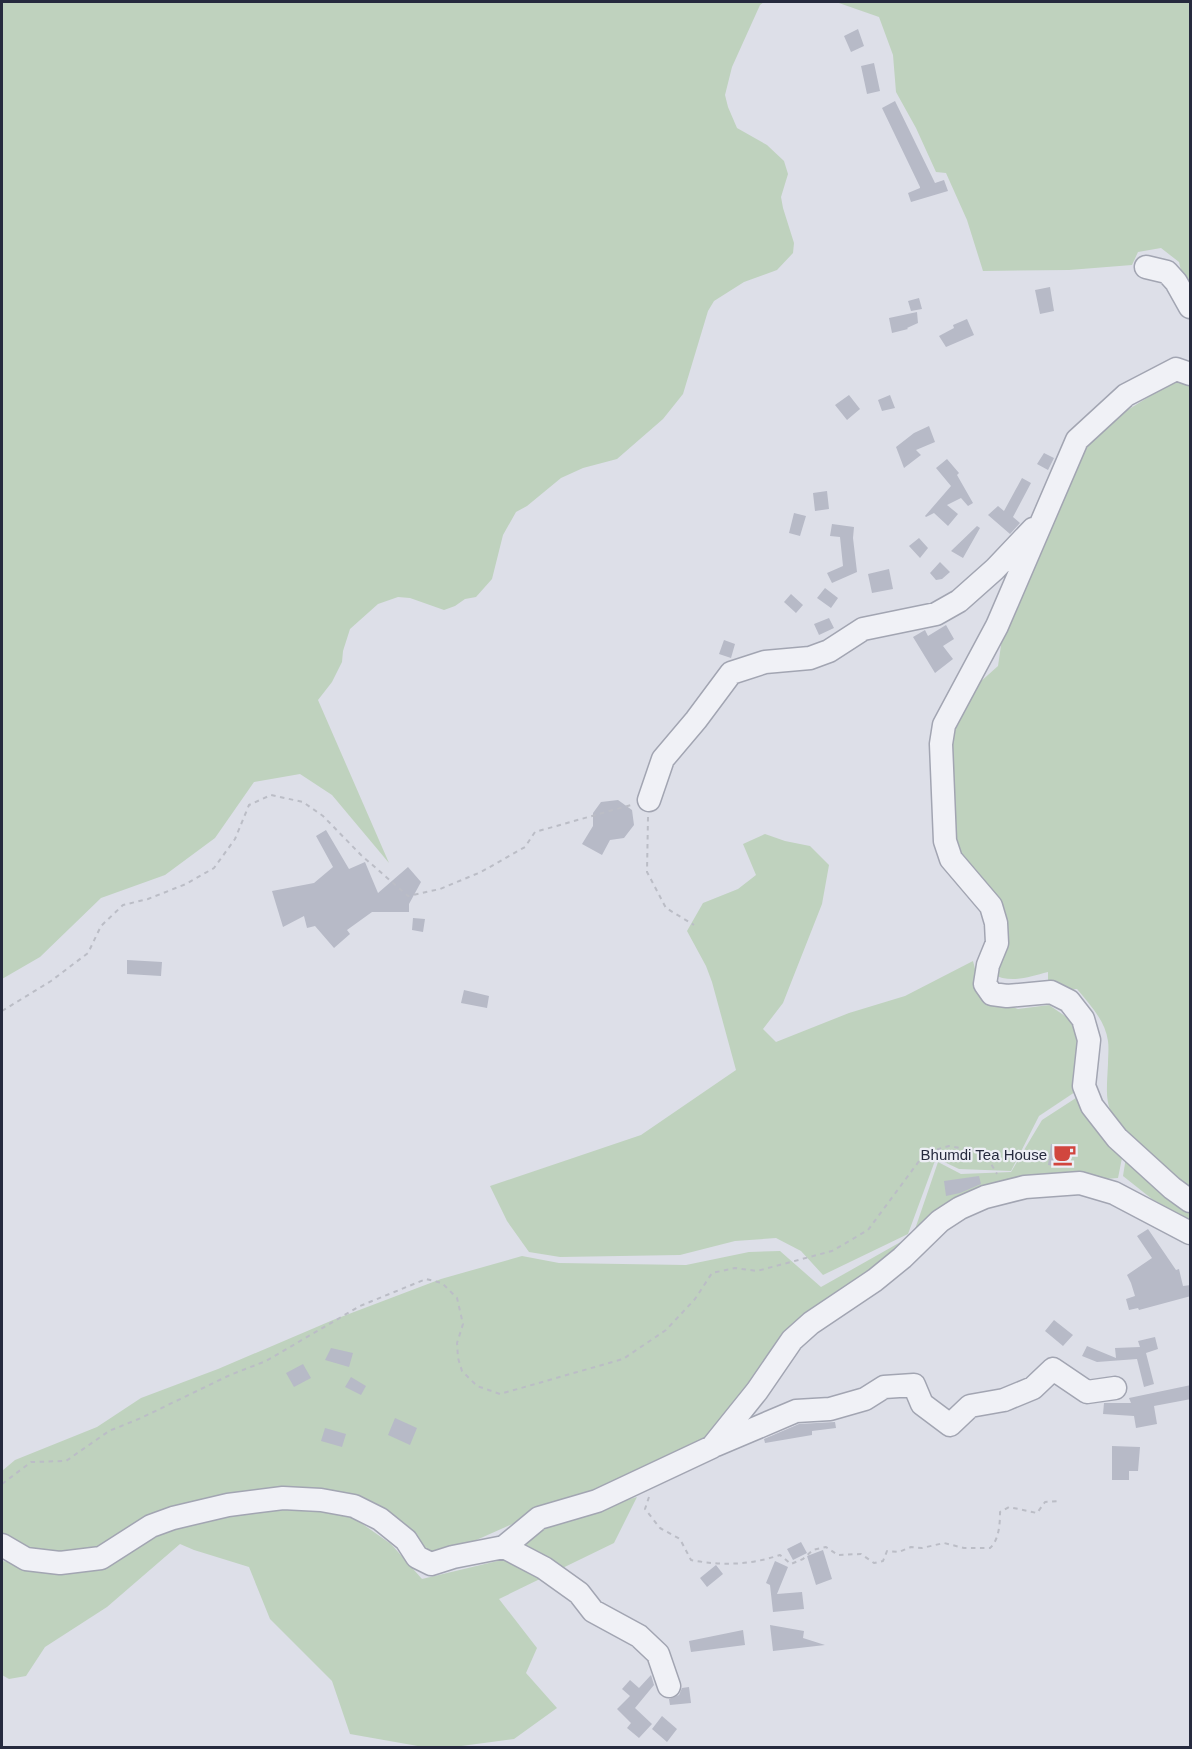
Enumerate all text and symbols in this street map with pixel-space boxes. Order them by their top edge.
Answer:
cafe icon: Bhumdi Tea House [1052,1141,1078,1167]
place label: Bhumdi Tea House [921,1146,1047,1163]

